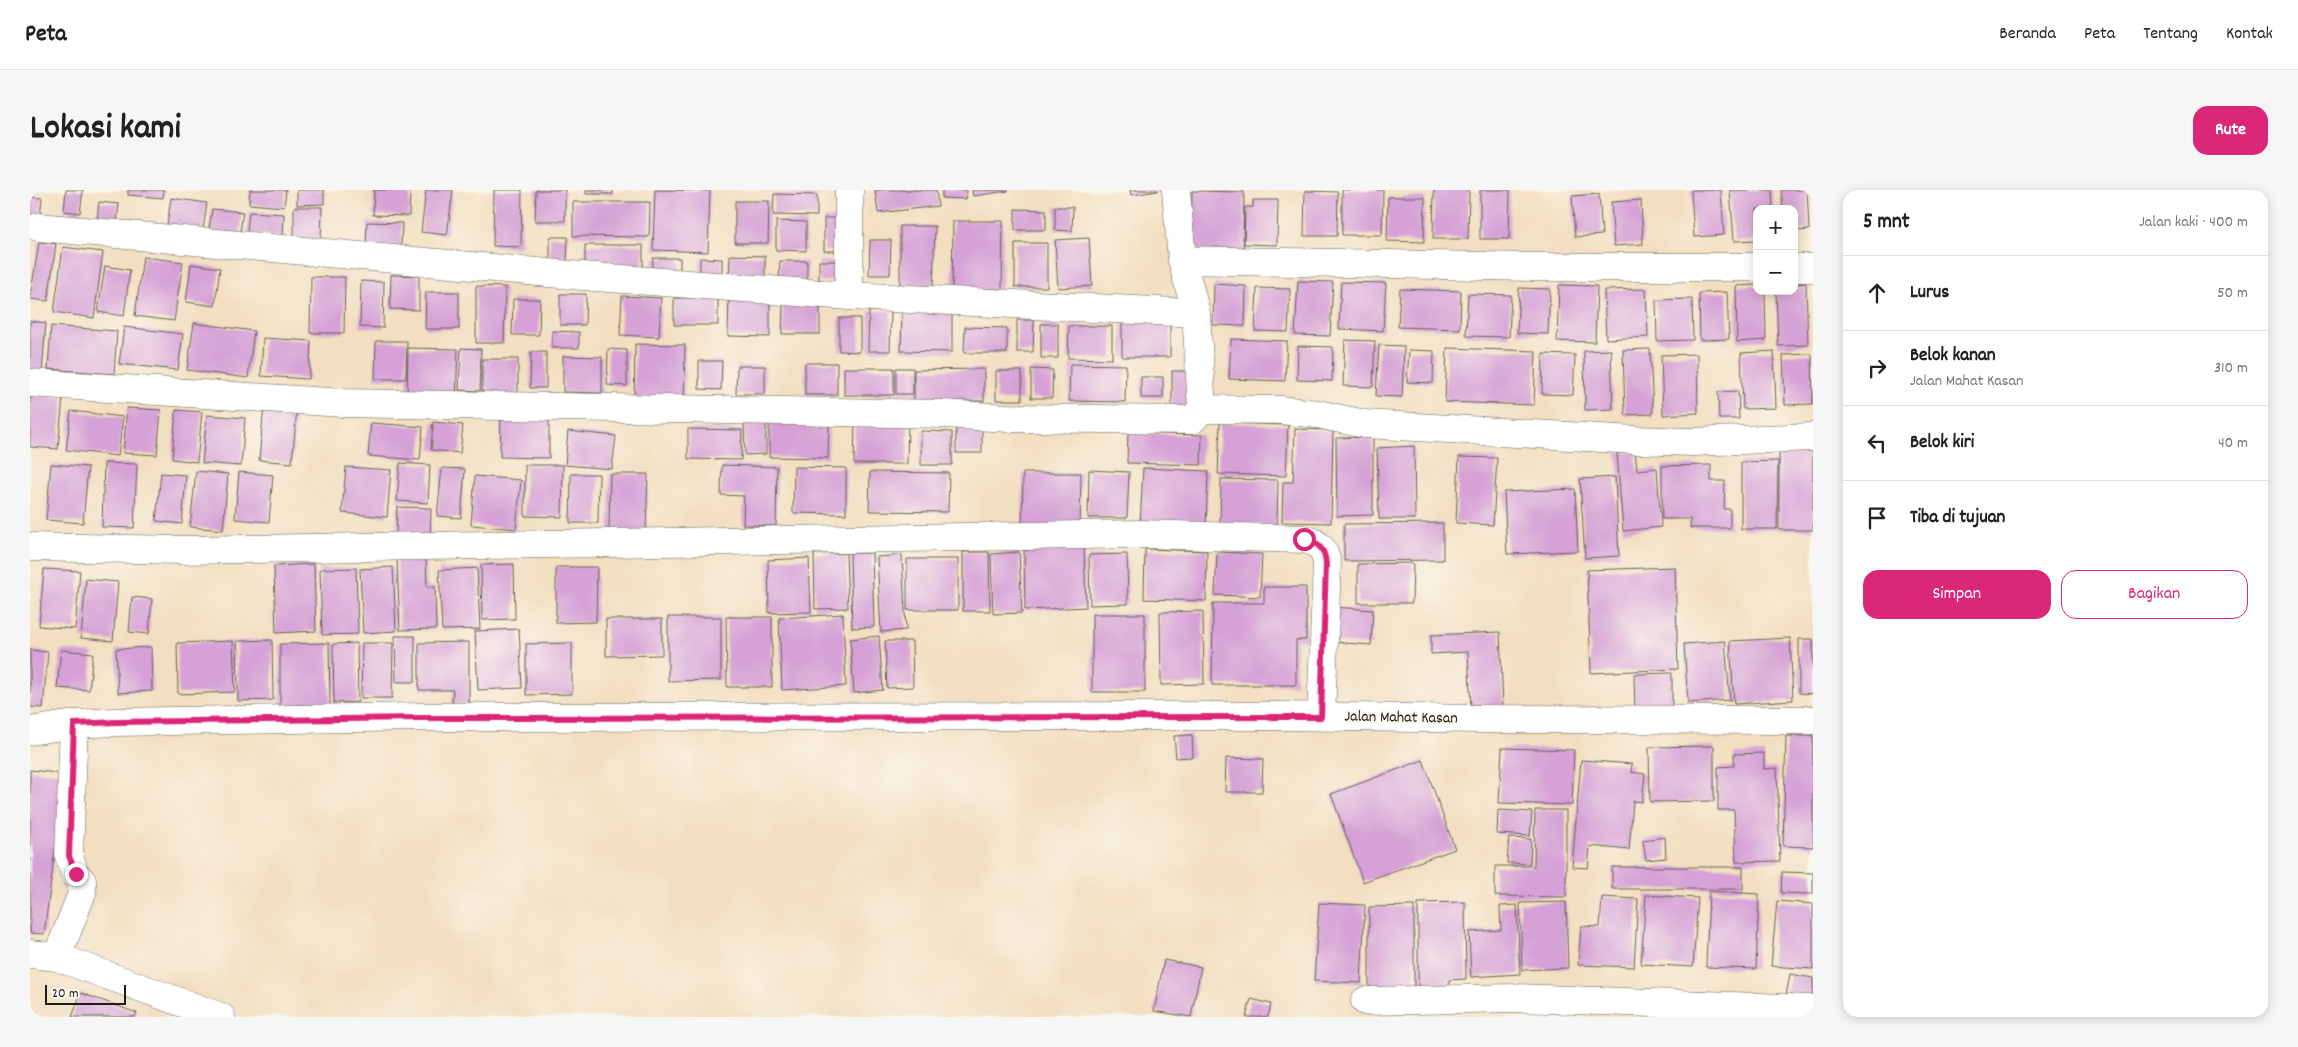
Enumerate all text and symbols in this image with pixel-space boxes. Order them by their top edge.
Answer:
text: Peta [25,18,67,52]
text: Beranda [1999,22,2056,47]
text: Peta [2084,22,2115,47]
text: Tentang [2143,22,2198,47]
text: Kontak [2226,22,2273,47]
text: Lokasi kami [30,105,181,155]
button: Rute [2193,106,2268,155]
map controls [1753,205,1798,295]
button: + [1753,205,1798,250]
text: 5 mnt [1863,208,1909,238]
text: Jalan kaki · 400 m [2139,211,2248,234]
button: − [1753,250,1798,295]
icon: ahead [1863,279,1891,307]
text: Lurus [1910,280,1949,307]
text: 50 m [2217,282,2248,305]
text: Belok kanan [1910,343,1996,370]
icon: right [1863,354,1891,382]
text: 310 m [2214,357,2248,380]
text: Jalan Mahat Kasan [1910,370,2024,393]
icon: left [1863,429,1891,457]
text: Belok kiri [1910,430,1974,457]
text: 40 m [2218,432,2248,455]
icon: arrive [1863,504,1891,532]
text: Tiba di tujuan [1910,505,2005,532]
route start [1293,528,1316,551]
button: Simpan [1863,570,2051,619]
button: Bagikan [2061,570,2248,619]
street label: Jalan Mahat Kasan [1344,706,1458,730]
route end [65,863,88,886]
scale bar [45,982,126,1005]
text: 20 m [52,984,79,1004]

